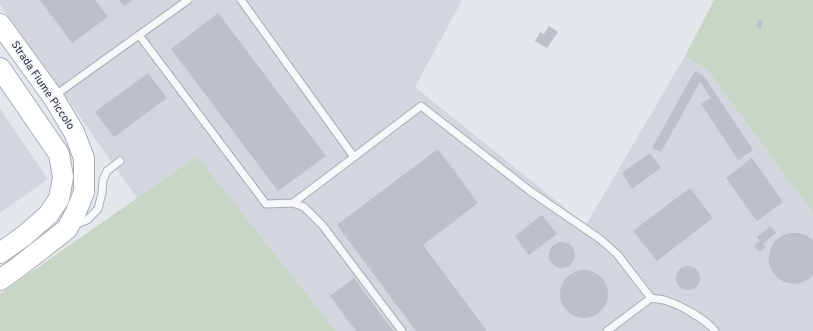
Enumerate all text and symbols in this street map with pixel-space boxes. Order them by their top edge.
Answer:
street label: Strada Fiume Piccolo [7,39,77,133]

